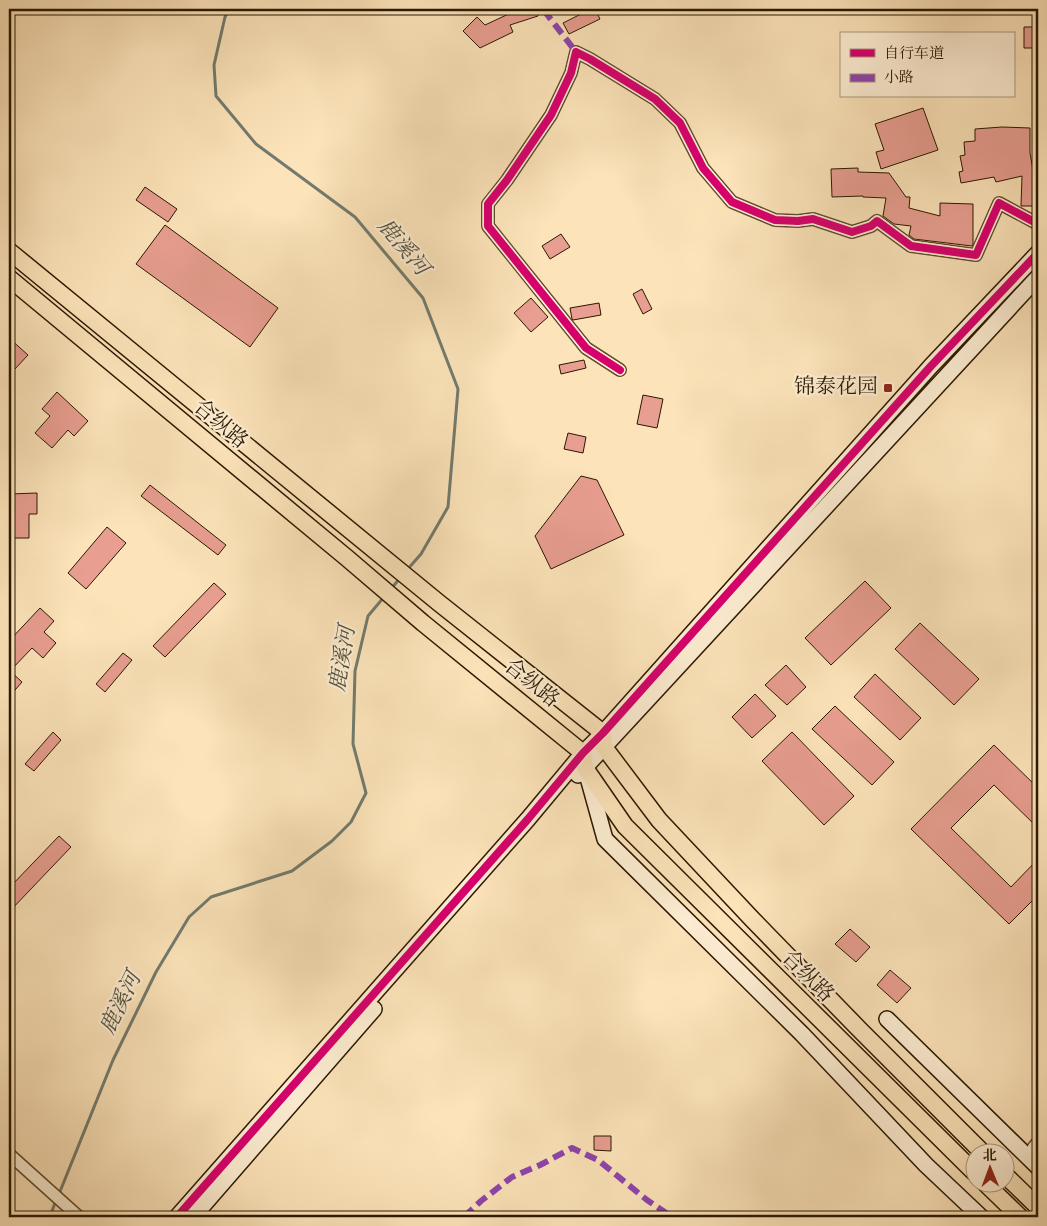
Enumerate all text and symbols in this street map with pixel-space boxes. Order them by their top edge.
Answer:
legend [840,32,1014,98]
text: 自行车道 [884,44,944,65]
text: 小路 [884,68,914,89]
water label: 鹿溪河 [369,212,438,287]
place label: 锦泰花园 [794,373,878,403]
marker: 锦泰花园 [882,382,894,394]
street label: 合纵路 [186,393,254,457]
water label: 鹿溪河 [323,620,366,694]
street label: 合纵路 [497,653,565,715]
street label: 合纵路 [774,944,840,1010]
water label: 鹿溪河 [93,964,153,1041]
north arrow [964,1144,1014,1194]
text: 北 [983,1147,997,1167]

